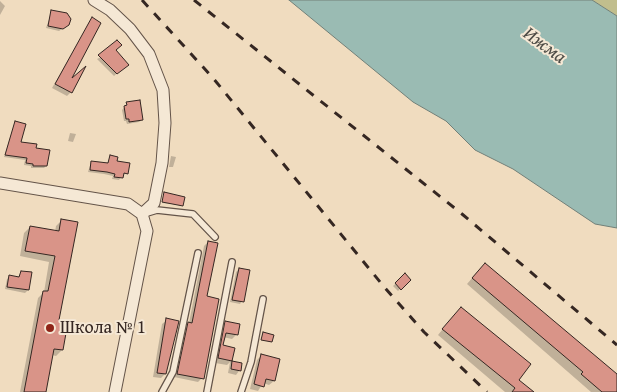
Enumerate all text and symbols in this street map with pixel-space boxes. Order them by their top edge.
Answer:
water label: Ижма [518,23,570,69]
place label: Школа № 1 [60,317,146,339]
marker: Школа № 1 [44,322,56,334]

